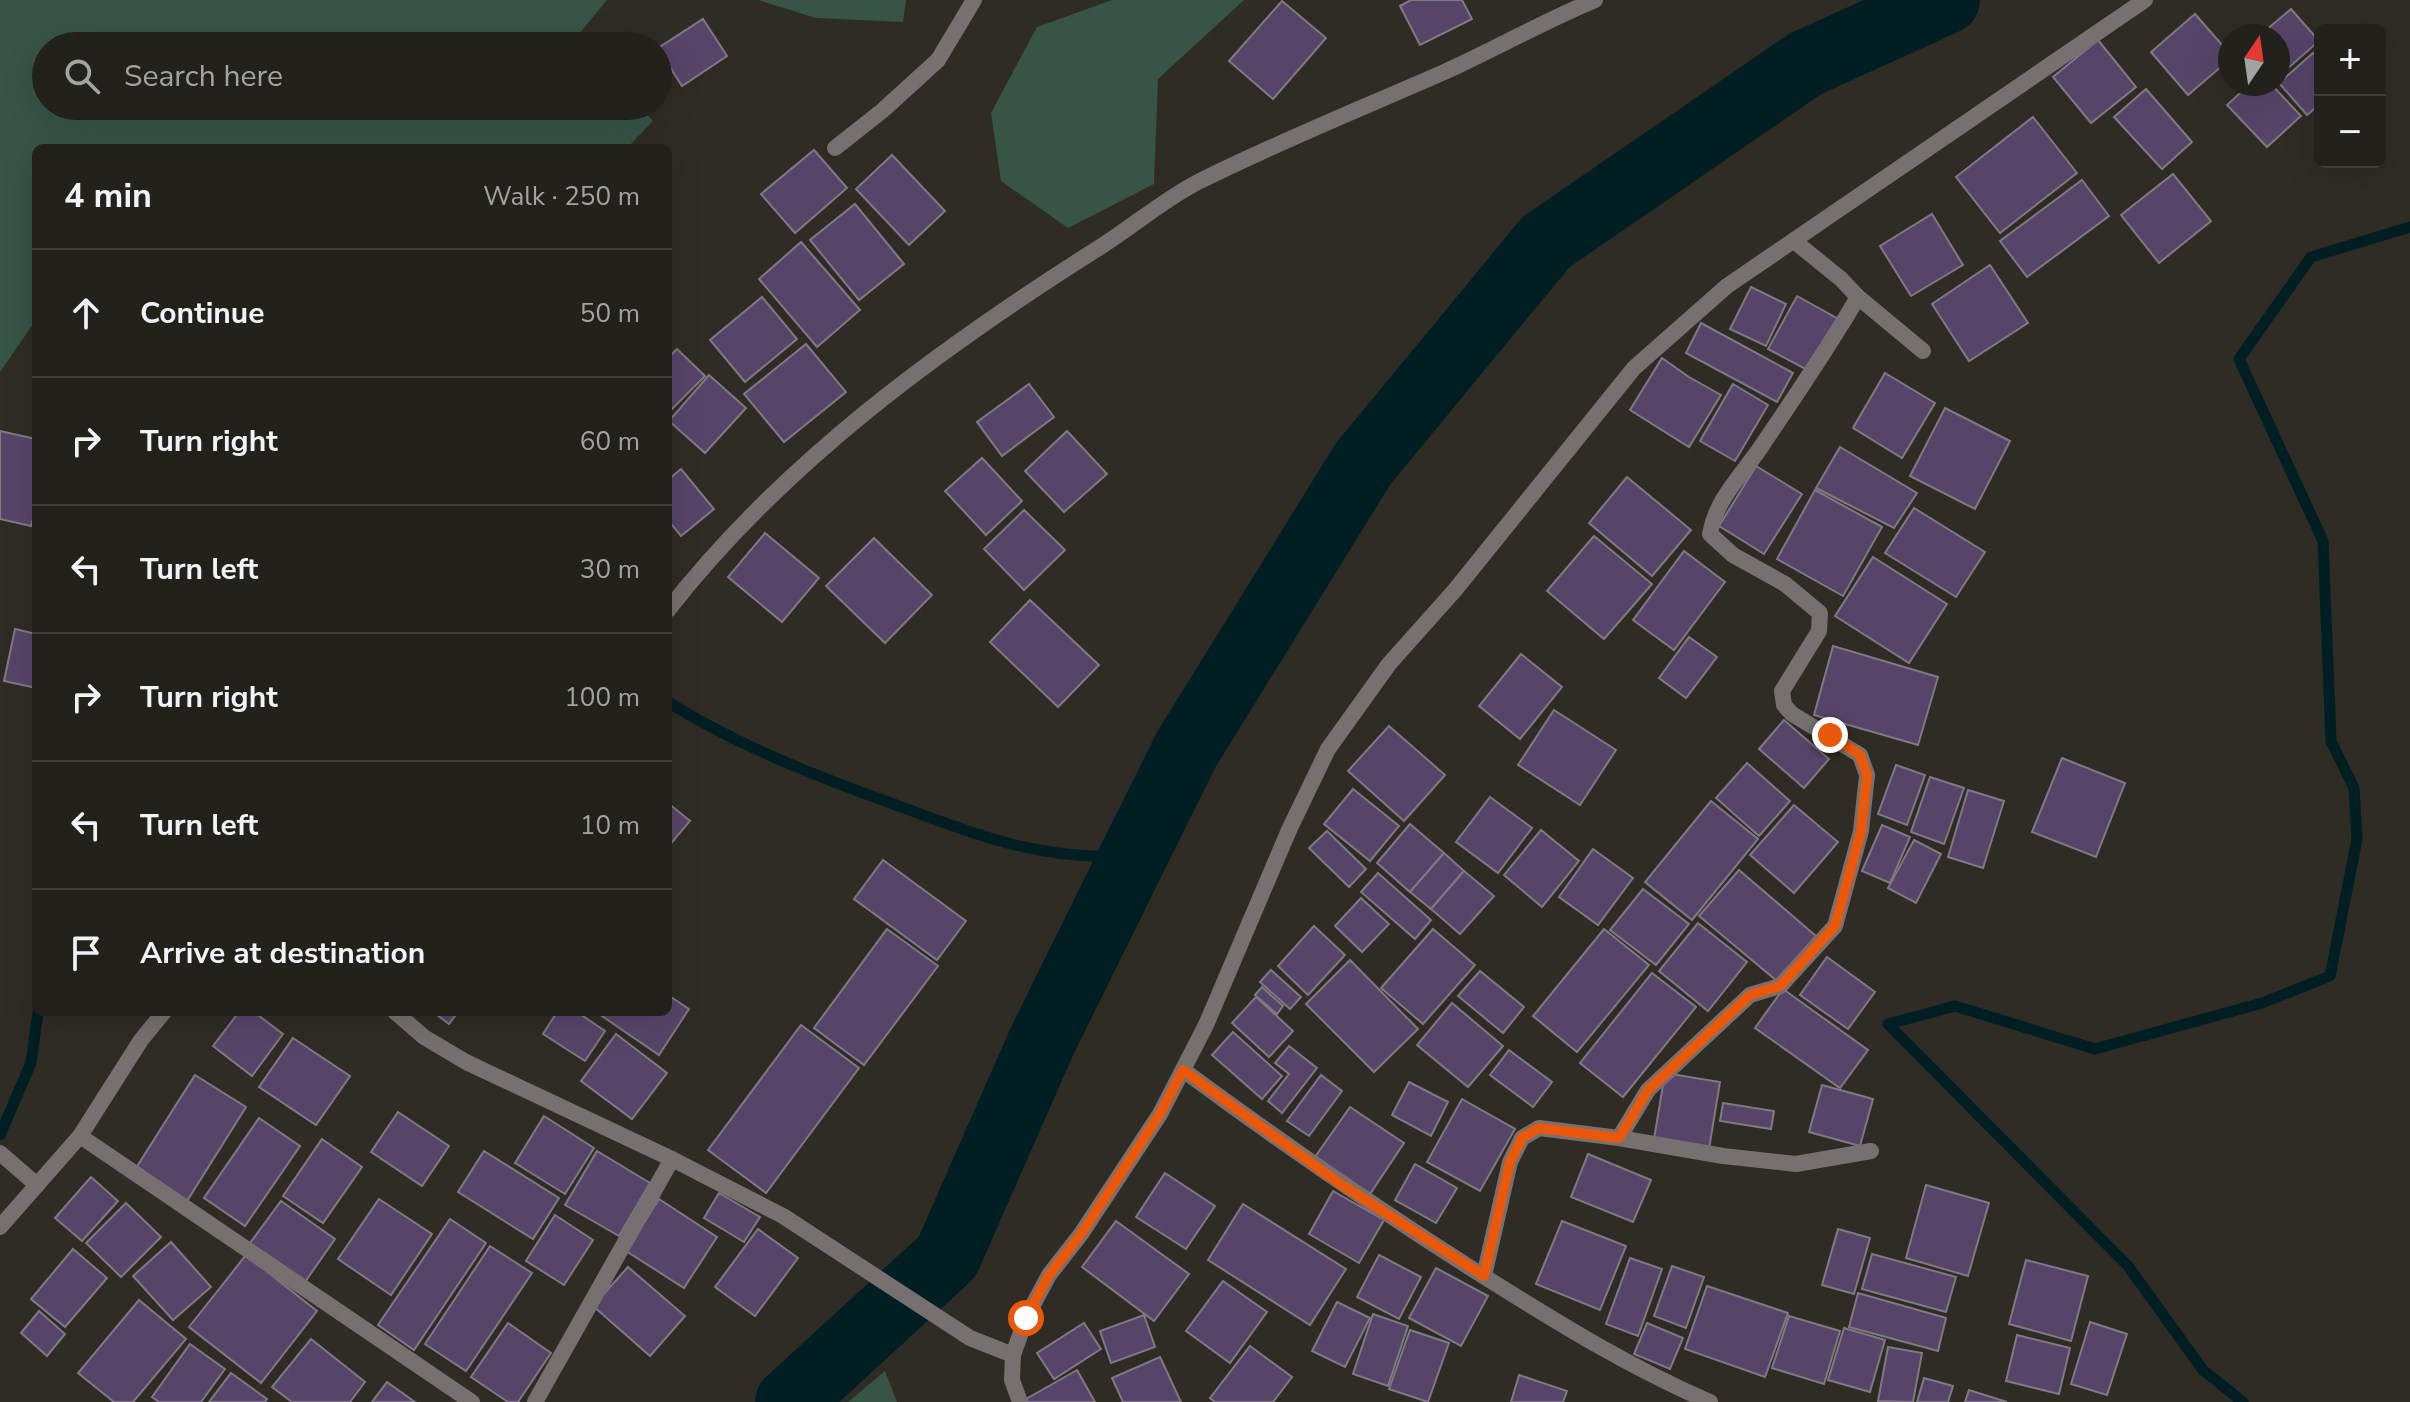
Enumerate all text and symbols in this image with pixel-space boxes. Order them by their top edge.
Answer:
north arrow [2218,24,2290,96]
map controls [2314,24,2386,168]
button: + [2314,24,2386,96]
search box [32,32,672,120]
icon: search [60,54,104,98]
text: Search here [124,56,283,97]
button: − [2314,96,2386,168]
text: 4 min [64,173,152,219]
text: Walk · 250 m [483,179,640,214]
icon: ahead [64,291,108,335]
text: Continue [140,293,265,334]
text: 50 m [580,296,640,331]
icon: right [64,419,108,463]
text: Turn right [140,421,278,462]
text: 60 m [580,424,640,459]
icon: left [64,547,108,591]
text: Turn left [140,549,258,590]
text: 30 m [580,552,640,587]
icon: right [64,675,108,719]
text: Turn right [140,677,278,718]
text: 100 m [564,680,640,715]
route end [1812,717,1848,753]
icon: left [64,803,108,847]
text: Turn left [140,805,258,846]
text: 10 m [580,808,640,843]
icon: arrive [64,931,108,975]
text: Arrive at destination [140,933,425,974]
route start [1008,1300,1044,1336]

